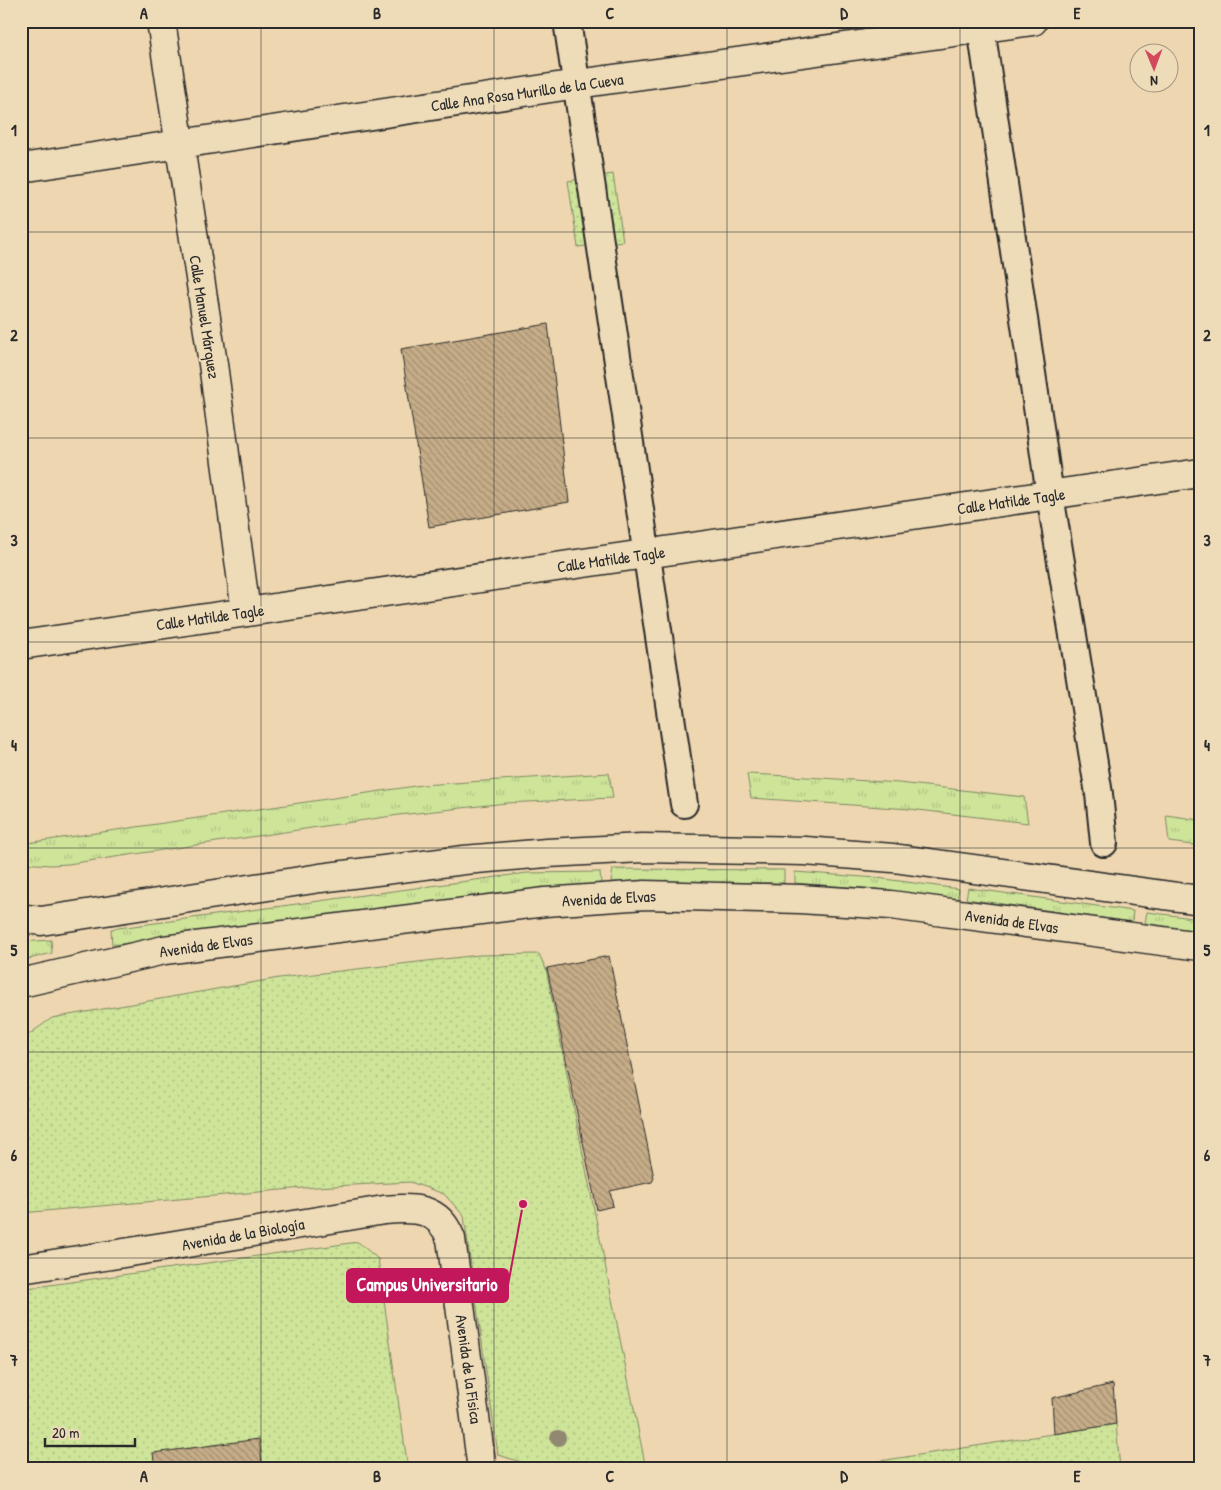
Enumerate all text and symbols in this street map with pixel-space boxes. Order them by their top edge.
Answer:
text: A [140,2,148,24]
text: B [373,2,381,24]
text: C [606,2,615,24]
text: D [840,2,848,24]
text: E [1073,2,1081,24]
north arrow [1128,42,1178,92]
street label: Calle Ana Rosa Murillo de la Cueva [429,68,625,116]
text: N [1150,72,1158,91]
text: 1 [11,119,17,141]
text: 1 [1204,119,1210,141]
street label: Calle Manuel Márquez [184,254,226,380]
text: 2 [10,324,18,346]
text: 2 [1203,324,1211,346]
street label: Calle Matilde Tagle [956,482,1067,519]
text: 3 [10,529,18,551]
text: 3 [1203,529,1211,551]
street label: Calle Matilde Tagle [556,540,667,577]
street label: Calle Matilde Tagle [155,598,266,635]
text: 4 [11,734,17,756]
text: 4 [1204,734,1210,756]
street label: Avenida de Elvas [561,885,657,911]
street label: Avenida de Elvas [964,904,1060,938]
street label: Avenida de Elvas [158,928,254,962]
text: 5 [11,939,18,961]
text: 5 [1204,939,1211,961]
text: 6 [11,1144,18,1166]
text: 6 [1204,1144,1211,1166]
street label: Avenida de la Biología [180,1212,306,1256]
callout: Campus Universitario [347,1269,508,1302]
text: Campus Universitario [357,1272,498,1298]
street label: Avenida de la Física [450,1313,488,1425]
text: 7 [9,1349,18,1371]
text: 7 [1202,1349,1211,1371]
scale bar [45,1415,135,1447]
text: 20 m [52,1422,79,1443]
text: A [140,1465,148,1487]
text: B [373,1465,381,1487]
text: C [606,1465,615,1487]
text: D [840,1465,848,1487]
text: E [1073,1465,1081,1487]

